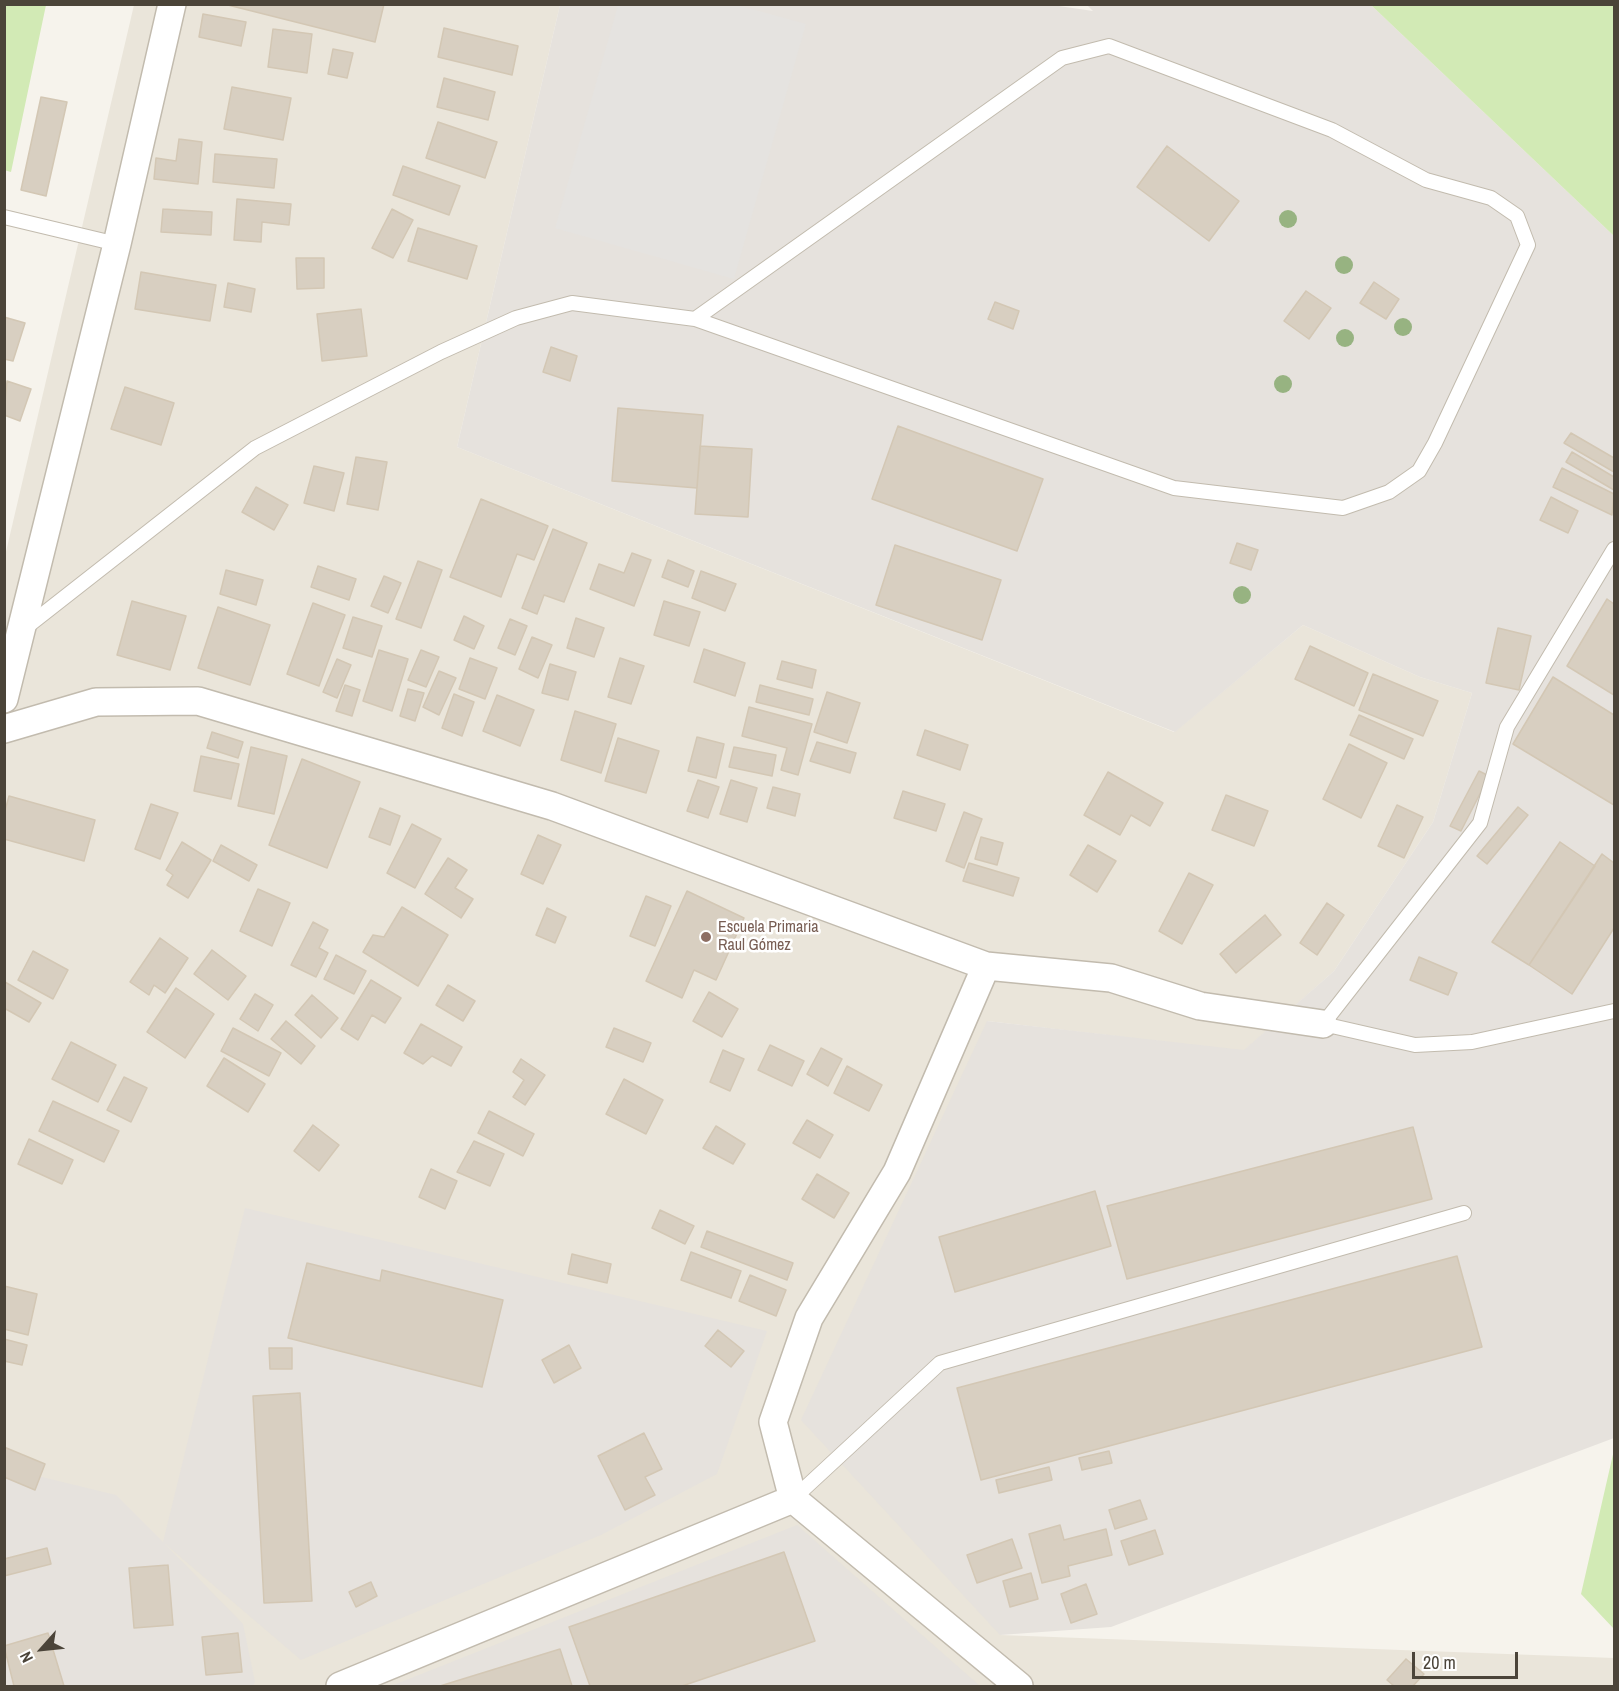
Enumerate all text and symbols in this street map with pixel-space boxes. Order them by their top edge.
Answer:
place label: Escuela Primaria Raul Gómez [718,918,819,956]
marker: Escuela Primaria Raul Gómez [699,930,713,944]
north arrow [12,1619,72,1679]
scale bar [1415,1640,1522,1678]
text: N [14,1648,38,1666]
text: 20 m [1423,1650,1456,1675]

